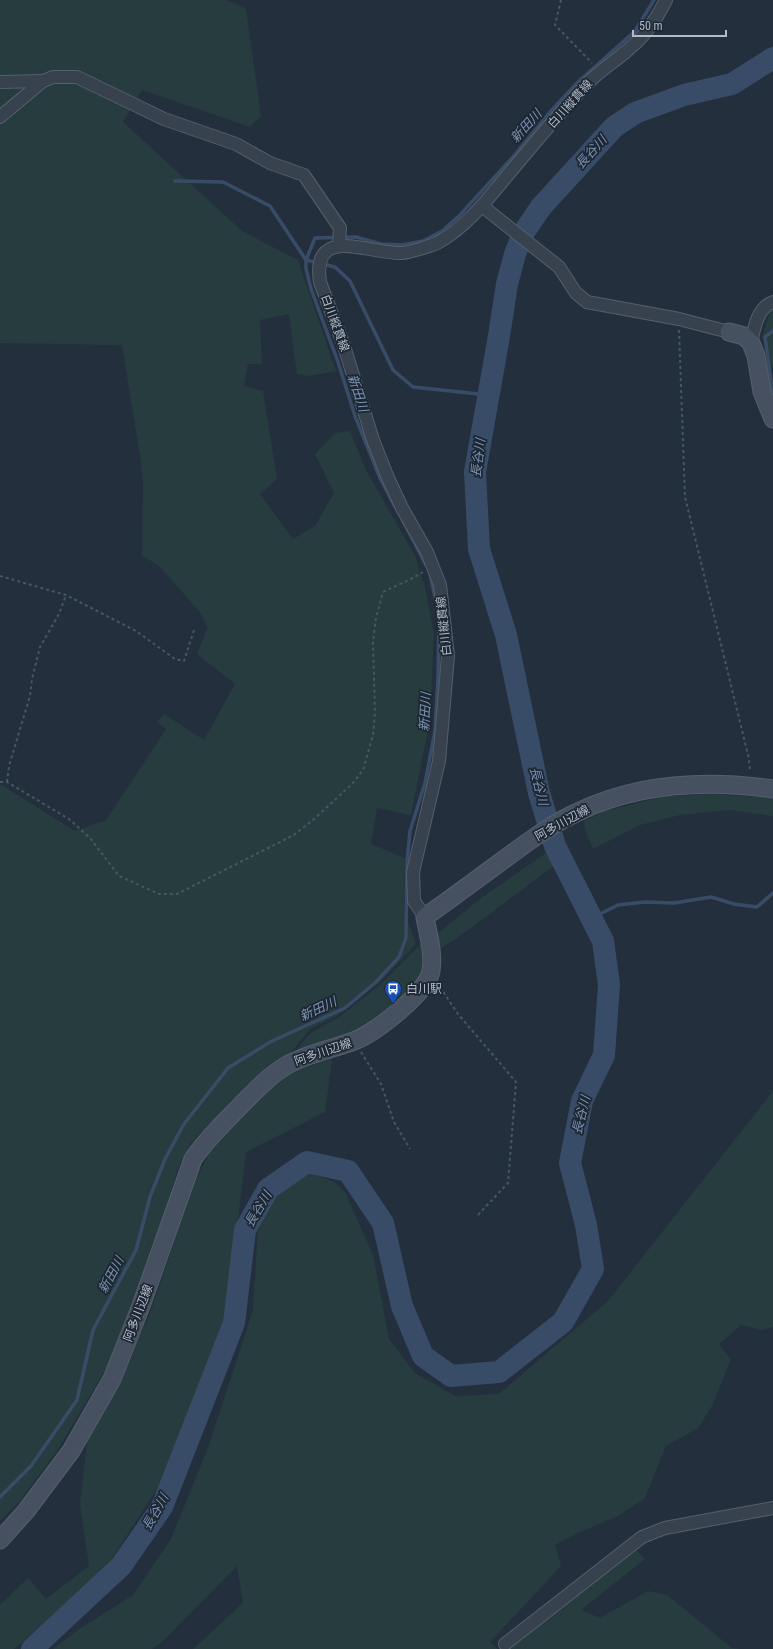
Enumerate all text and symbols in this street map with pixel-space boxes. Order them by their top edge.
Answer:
scale bar [633,12,726,38]
text: 50 m [639,19,663,33]
street label: 白川縦貫線 [545,77,595,131]
water label: 新田川 [507,105,546,146]
water label: 長谷川 [572,131,611,172]
street label: 白川縦貫線 [318,292,352,354]
water label: 新田川 [345,372,372,416]
water label: 長谷川 [468,436,488,478]
street label: 白川縦貫線 [434,595,454,657]
water label: 新田川 [416,690,434,732]
water label: 長谷川 [527,765,551,809]
street label: 阿多川辺線 [532,802,592,844]
bus stop icon: 白川駅 [383,979,403,1004]
place label: 白川駅 [406,982,442,996]
water label: 新田川 [297,993,341,1024]
street label: 阿多川辺線 [292,1036,354,1068]
water label: 長谷川 [569,1092,593,1136]
water label: 長谷川 [242,1187,275,1230]
water label: 新田川 [95,1253,128,1296]
street label: 阿多川辺線 [121,1282,155,1344]
water label: 長谷川 [139,1490,172,1533]

